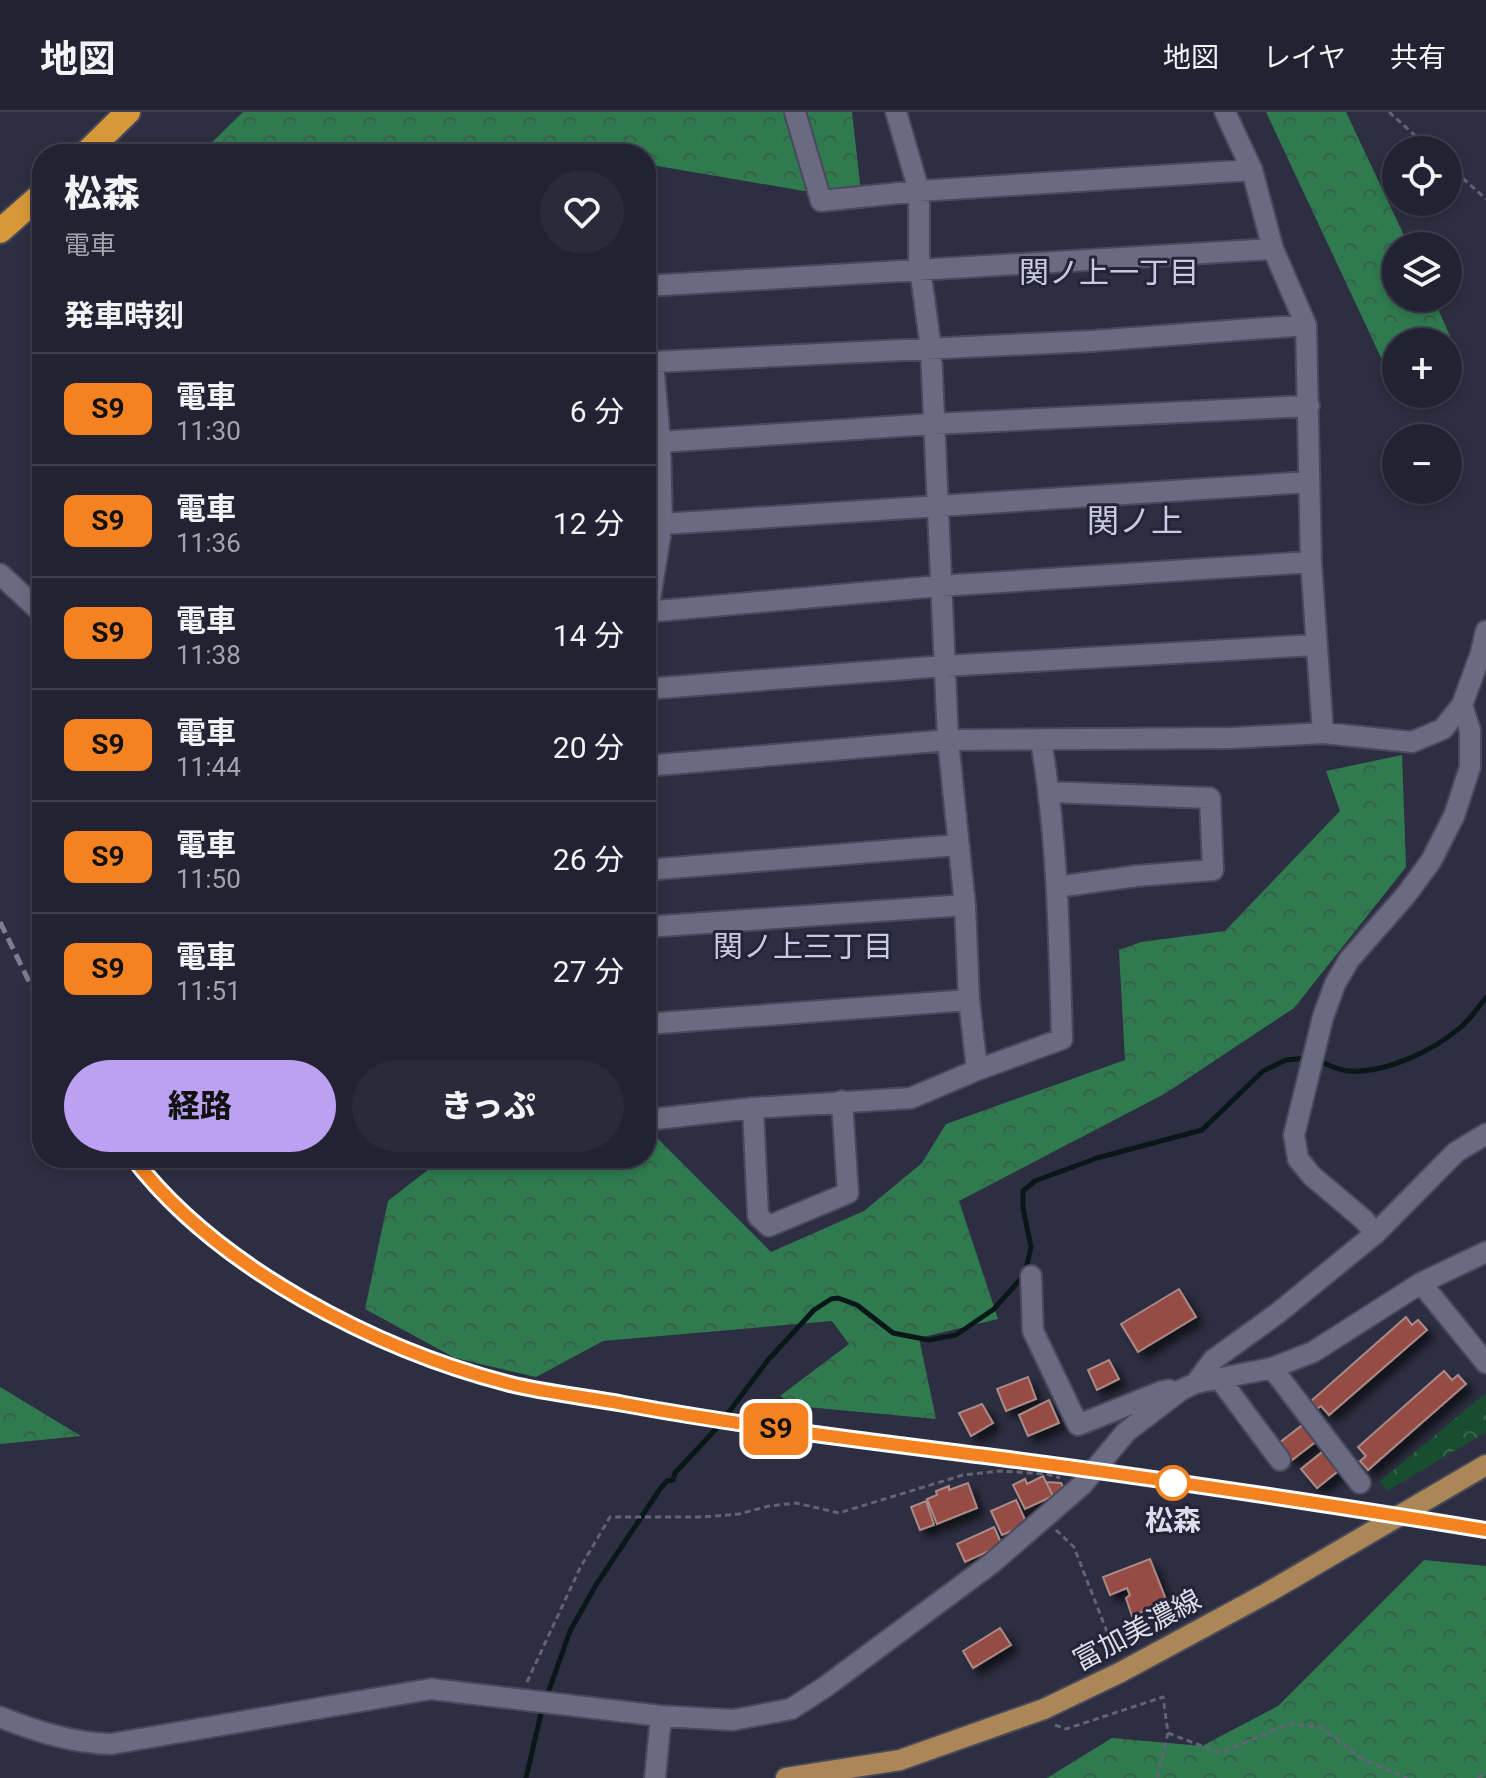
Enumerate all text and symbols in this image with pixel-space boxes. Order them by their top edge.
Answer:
text: 地図 [40,37,116,81]
text: 地図 [1163,41,1219,74]
text: レイヤ [1263,41,1346,74]
text: 共有 [1390,41,1446,74]
map controls [1382,136,1462,504]
button: locate [1382,136,1462,216]
button: heart [540,170,624,254]
text: 松森 [64,172,140,216]
text: 電車 [64,230,116,260]
button: layers [1382,232,1462,312]
district label: 関ノ上一丁目 [1019,255,1199,290]
text: 発車時刻 [64,298,184,333]
button: + [1382,328,1462,408]
text: 電車 [176,379,236,414]
text: S9 [91,392,125,425]
text: 6 分 [570,394,624,429]
text: 11:30 [176,416,241,446]
button: − [1382,424,1462,504]
text: 電車 [176,491,236,526]
district label: 関ノ上 [1087,502,1183,540]
text: S9 [91,504,125,537]
text: 12 分 [553,506,624,541]
text: 11:36 [176,528,241,558]
text: 電車 [176,603,236,638]
text: S9 [91,616,125,649]
text: 14 分 [553,618,624,653]
text: 11:38 [176,640,241,670]
text: 電車 [176,715,236,750]
text: S9 [91,728,125,761]
text: 20 分 [553,730,624,765]
text: 11:44 [176,752,241,782]
text: 電車 [176,827,236,862]
text: S9 [91,840,125,873]
text: 26 分 [553,842,624,877]
text: 11:50 [176,864,241,894]
district label: 関ノ上三丁目 [713,929,893,964]
text: 電車 [176,939,236,974]
text: S9 [91,952,125,985]
text: 27 分 [553,954,624,989]
text: 11:51 [176,976,241,1006]
button: 経路 [64,1060,336,1152]
button: きっぷ [352,1060,624,1152]
line badge: S9 [740,1403,812,1455]
text: S9 [759,1412,793,1445]
marker: 松森 [1156,1466,1190,1500]
place label: 松森 [1145,1504,1201,1537]
street label: 富加美濃線 [1067,1583,1207,1677]

